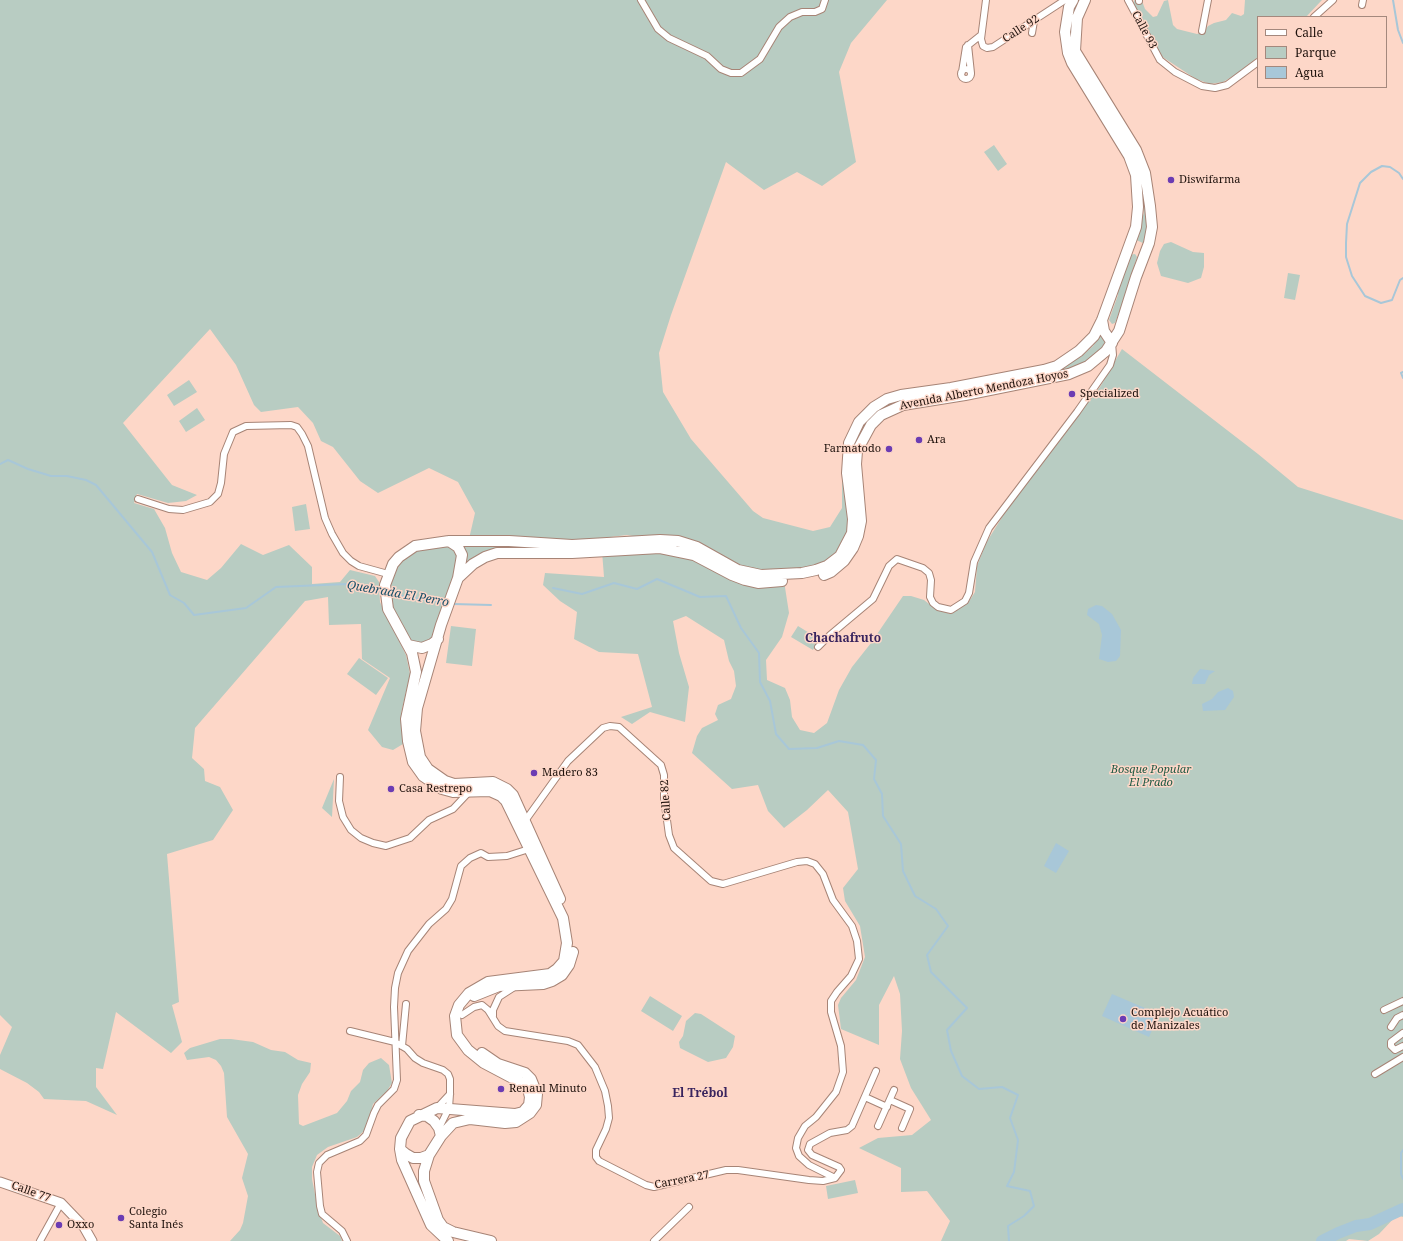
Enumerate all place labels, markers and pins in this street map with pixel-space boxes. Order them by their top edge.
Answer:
place label: Diswifarma [1179,173,1241,187]
marker: Diswifarma [1166,175,1176,185]
place label: Specialized [1080,387,1139,401]
marker: Specialized [1067,389,1077,399]
place label: Ara [927,433,946,447]
marker: Ara [914,435,924,445]
place label: Farmatodo [824,442,881,456]
marker: Farmatodo [884,444,894,454]
place label: Madero 83 [542,766,598,780]
marker: Madero 83 [529,768,539,778]
place label: Casa Restrepo [399,782,472,796]
marker: Casa Restrepo [386,784,396,794]
place label: Complejo Acuático de Manizales [1131,1006,1228,1032]
marker: Complejo Acuático de Manizales [1118,1014,1128,1024]
place label: Renaul Minuto [509,1082,587,1096]
marker: Renaul Minuto [496,1084,506,1094]
place label: Colegio Santa Inés [129,1205,183,1231]
marker: Colegio Santa Inés [116,1213,126,1223]
place label: Oxxo [67,1218,94,1232]
marker: Oxxo [54,1220,64,1230]

